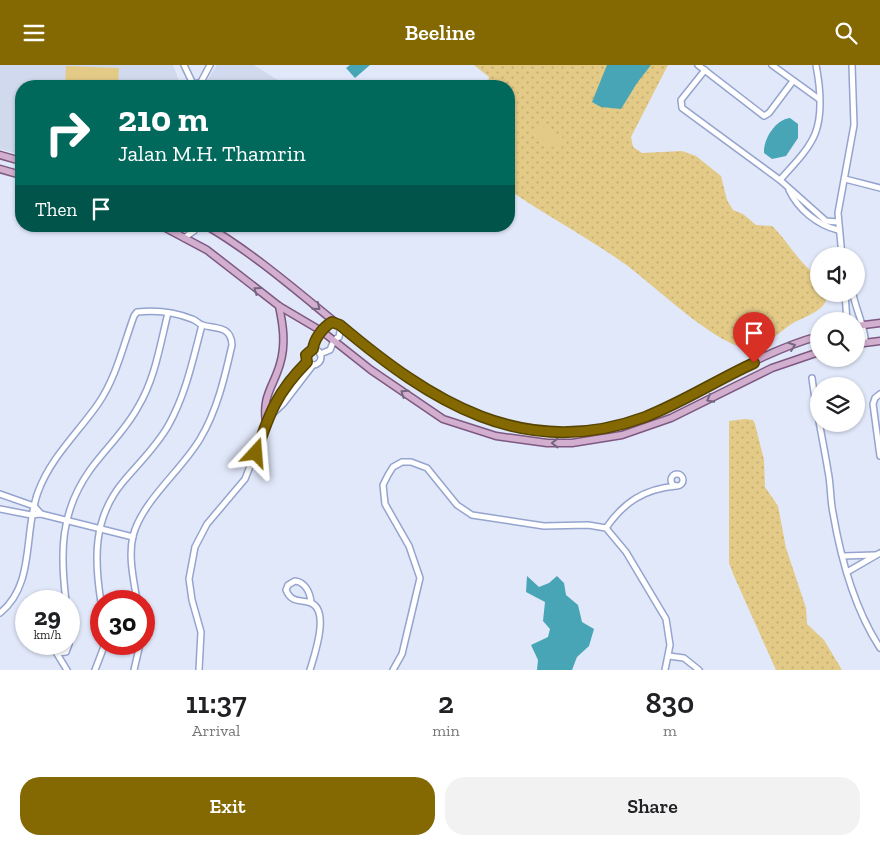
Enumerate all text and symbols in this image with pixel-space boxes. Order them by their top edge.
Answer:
icon: menu [20,19,48,47]
text: Beeline [405,19,475,46]
icon: search [832,19,860,47]
text: 210 m [118,98,208,140]
icon: right [35,100,100,165]
text: Jalan M.H. Thamrin [118,140,306,167]
icon: arrive [87,195,115,223]
text: Then [35,198,77,221]
map controls [810,247,865,432]
button: sound [810,247,865,302]
one-way arrow [254,287,263,295]
one-way arrow [311,301,320,309]
pin [733,312,775,363]
button: search [810,312,865,367]
icon: arrive [740,319,768,347]
one-way arrow [787,342,796,352]
button: layers [810,377,865,432]
one-way arrow [400,390,410,399]
one-way arrow [706,393,715,403]
position arrow [229,426,281,478]
one-way arrow [551,438,559,448]
speed limit sign: 30 [90,590,155,655]
text: 29 [34,601,61,631]
text: km/h [34,628,61,642]
text: 11:37 [186,685,247,721]
text: 2 [438,685,454,721]
text: 830 [645,685,694,721]
text: Arrival [192,721,240,740]
text: min [432,721,460,740]
text: m [663,721,677,740]
button: Exit [20,777,435,835]
button: Share [445,777,860,835]

